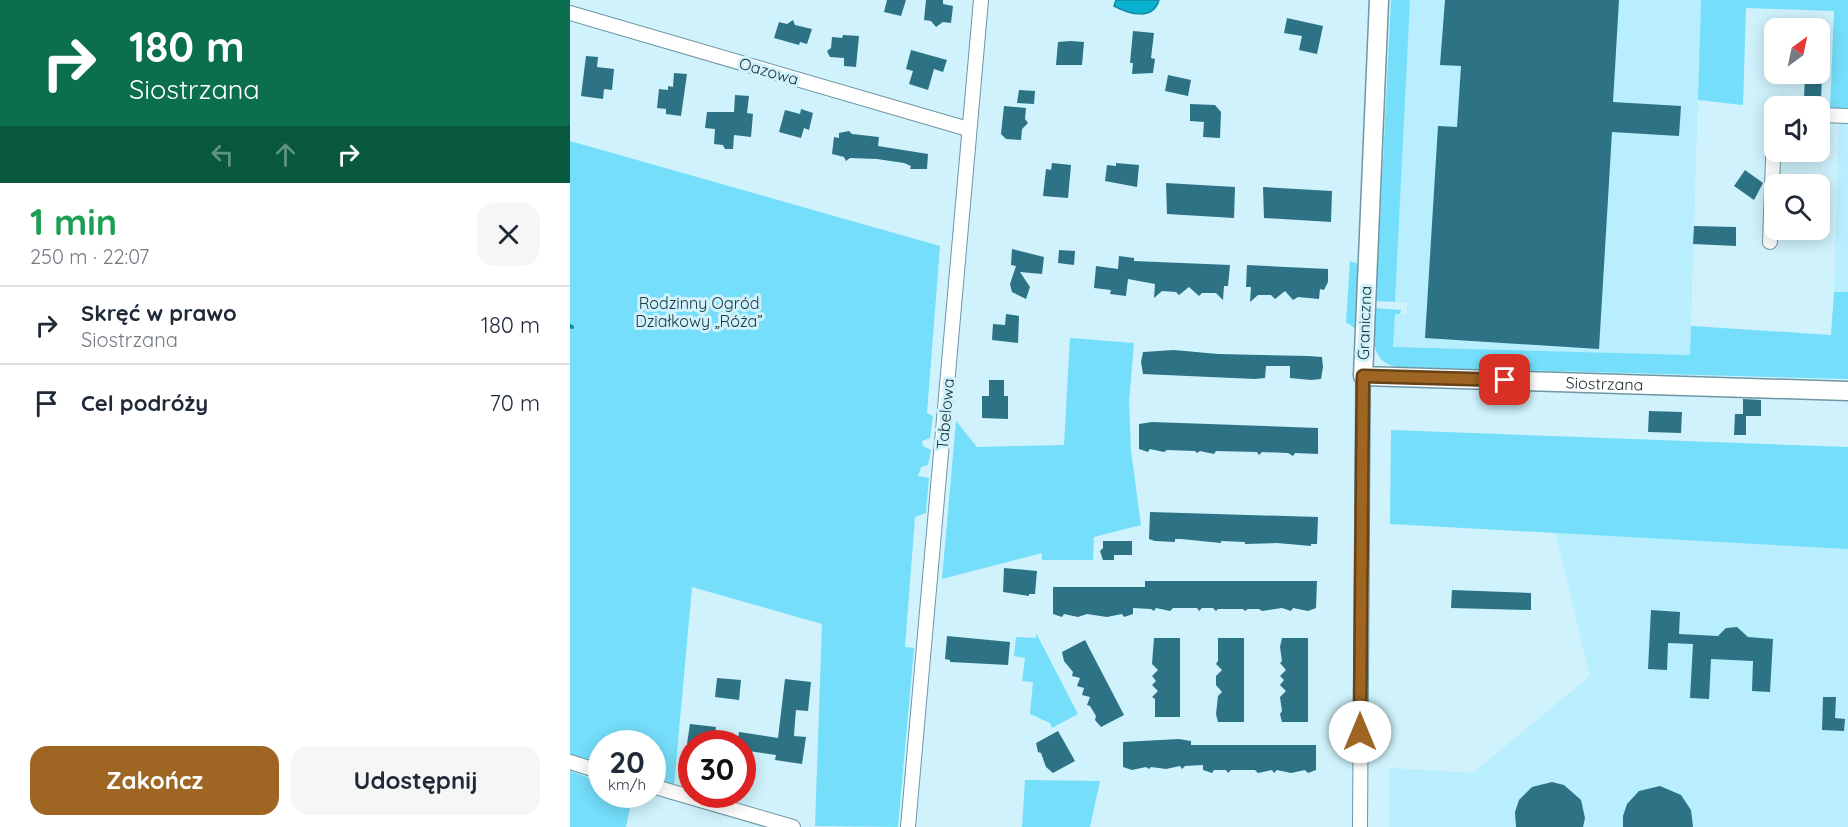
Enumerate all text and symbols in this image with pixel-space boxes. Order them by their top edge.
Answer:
north arrow [1764,18,1830,84]
map controls [1764,18,1830,240]
text: 180 m [129,20,245,73]
icon: right [30,24,108,102]
street label: Oazowa [737,53,801,89]
text: Siostrzana [129,72,260,106]
button: sound [1764,96,1830,162]
icon: left [206,138,239,171]
icon: ahead [269,138,302,171]
icon: right [332,138,365,171]
button: search [1764,174,1830,240]
text: 1 min [30,199,117,244]
button: close [477,203,540,266]
text: 250 m · 22:07 [30,244,149,269]
street label: Graniczna [1353,285,1375,361]
park label: Rodzinny Ogród Działkowy „Róża” [635,293,763,331]
text: Skręć w prawo [81,299,237,327]
icon: right [30,309,63,342]
text: 180 m [481,311,540,339]
text: Siostrzana [81,327,178,352]
pin [1479,354,1530,405]
icon: arrive [1488,363,1521,396]
street label: Siostrzana [1565,372,1644,395]
street label: Tabelowa [932,378,958,450]
icon: arrive [30,387,63,420]
text: Cel podróży [81,389,208,417]
text: 70 m [490,389,540,417]
position arrow [1328,700,1392,764]
speed limit sign: 30 [678,730,756,808]
text: 20 [609,743,645,781]
button: Zakończ [30,746,279,815]
button: Udostępnij [291,746,540,815]
text: km/h [608,775,646,794]

